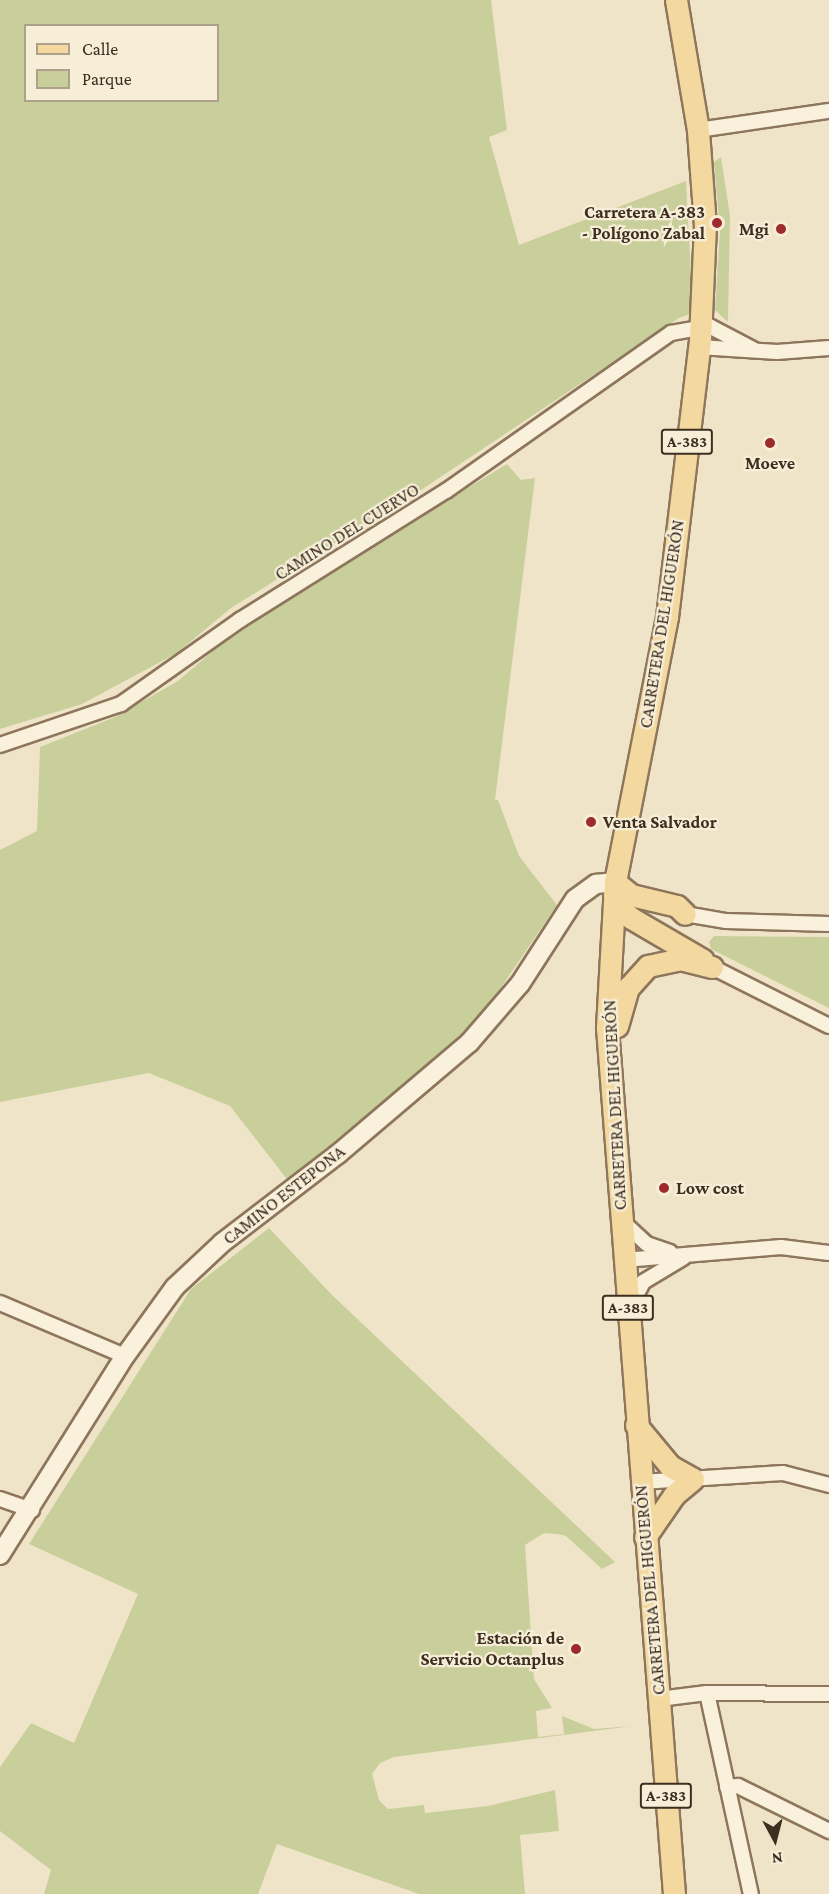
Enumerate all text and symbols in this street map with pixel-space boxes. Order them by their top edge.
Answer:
legend [24,24,219,102]
text: Calle [82,39,118,59]
text: Parque [82,69,132,89]
place label: Carretera A-383 - Polígono Zabal [581,202,705,244]
marker: Carretera A-383 - Polígono Zabal [710,216,724,230]
place label: Mgi [739,218,769,240]
marker: Mgi [774,222,788,236]
road number: A-383 [660,429,714,455]
marker: Moeve [763,436,777,450]
place label: Moeve [745,452,795,474]
street label: CAMINO DEL CUERVO [271,479,423,585]
street label: CARRETERA DEL HIGUERÓN [635,518,689,730]
place label: Venta Salvador [603,811,717,833]
marker: Venta Salvador [584,815,598,829]
street label: CARRETERA DEL HIGUERÓN [599,999,631,1211]
street label: CAMINO ESTEPONA [219,1141,349,1249]
place label: Low cost [676,1177,744,1199]
marker: Low cost [657,1181,671,1195]
road number: A-383 [601,1295,655,1321]
street label: CARRETERA DEL HIGUERÓN [630,1484,670,1696]
place label: Estación de Servicio Octanplus [420,1628,564,1670]
marker: Estación de Servicio Octanplus [569,1642,583,1656]
road number: A-383 [639,1783,693,1809]
north arrow [745,1810,805,1870]
text: N [771,1849,784,1867]

